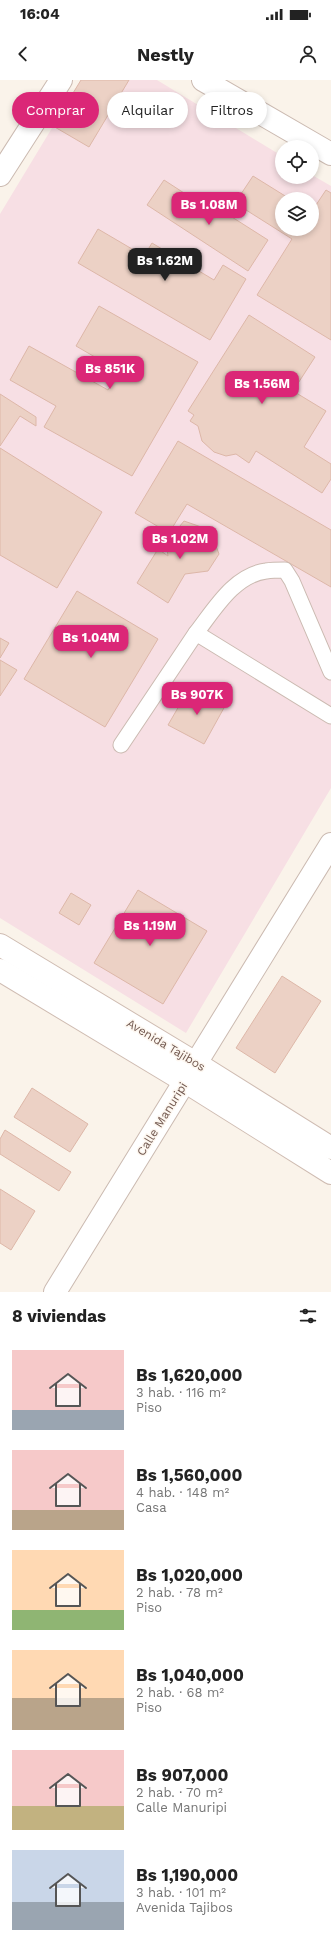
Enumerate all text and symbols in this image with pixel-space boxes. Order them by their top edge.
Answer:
text: 16:04 [20,5,60,23]
icon: back [12,43,34,65]
icon: person [297,43,319,65]
text: Nestly [137,44,194,65]
chip: Comprar [12,92,99,128]
chip: Alquilar [107,92,188,128]
chip: Filtros [196,92,267,128]
map controls [275,140,319,236]
button: locate [275,140,319,184]
pin: Bs 1.08M [168,192,250,226]
button: layers [275,192,319,236]
text: Bs 1.08M [180,197,238,212]
pin: Bs 1.62M [124,248,206,282]
text: Bs 1.62M [137,253,193,268]
pin: Bs 851K [73,356,147,390]
text: Bs 851K [85,361,135,376]
pin: Bs 1.56M [221,371,303,405]
text: Bs 1.56M [234,376,290,391]
pin: Bs 1.02M [139,526,221,560]
text: Bs 1.02M [152,531,208,546]
pin: Bs 1.04M [50,625,132,659]
text: Bs 1.04M [62,630,120,645]
pin: Bs 907K [160,682,234,716]
text: Bs 907K [171,687,223,702]
pin: Bs 1.19M [109,913,191,947]
text: Bs 1.19M [124,918,176,933]
street label: Avenida Tajibos [124,1016,208,1074]
street label: Calle Manuripi [134,1080,190,1158]
icon: filters [297,1305,319,1327]
text: 8 viviendas [12,1306,106,1326]
text: Bs 1,620,000 [136,1365,243,1385]
icon: home [44,1366,92,1414]
text: 3 hab. · 116 m² [136,1385,226,1400]
text: Piso [136,1400,162,1415]
text: Bs 1,560,000 [136,1465,242,1485]
icon: home [44,1466,92,1514]
text: 4 hab. · 148 m² [136,1485,229,1500]
text: Casa [136,1500,167,1515]
text: Bs 1,020,000 [136,1565,243,1585]
icon: home [44,1566,92,1614]
text: 2 hab. · 78 m² [136,1585,223,1600]
text: Piso [136,1600,162,1615]
text: Bs 1,040,000 [136,1665,244,1685]
icon: home [44,1666,92,1714]
text: 2 hab. · 68 m² [136,1685,224,1700]
text: Piso [136,1700,162,1715]
text: Bs 907,000 [136,1765,228,1785]
icon: home [44,1766,92,1814]
text: 2 hab. · 70 m² [136,1785,223,1800]
text: Calle Manuripi [136,1800,227,1815]
text: Bs 1,190,000 [136,1865,238,1885]
icon: home [44,1866,92,1914]
text: 3 hab. · 101 m² [136,1885,226,1900]
text: Avenida Tajibos [136,1900,233,1915]

